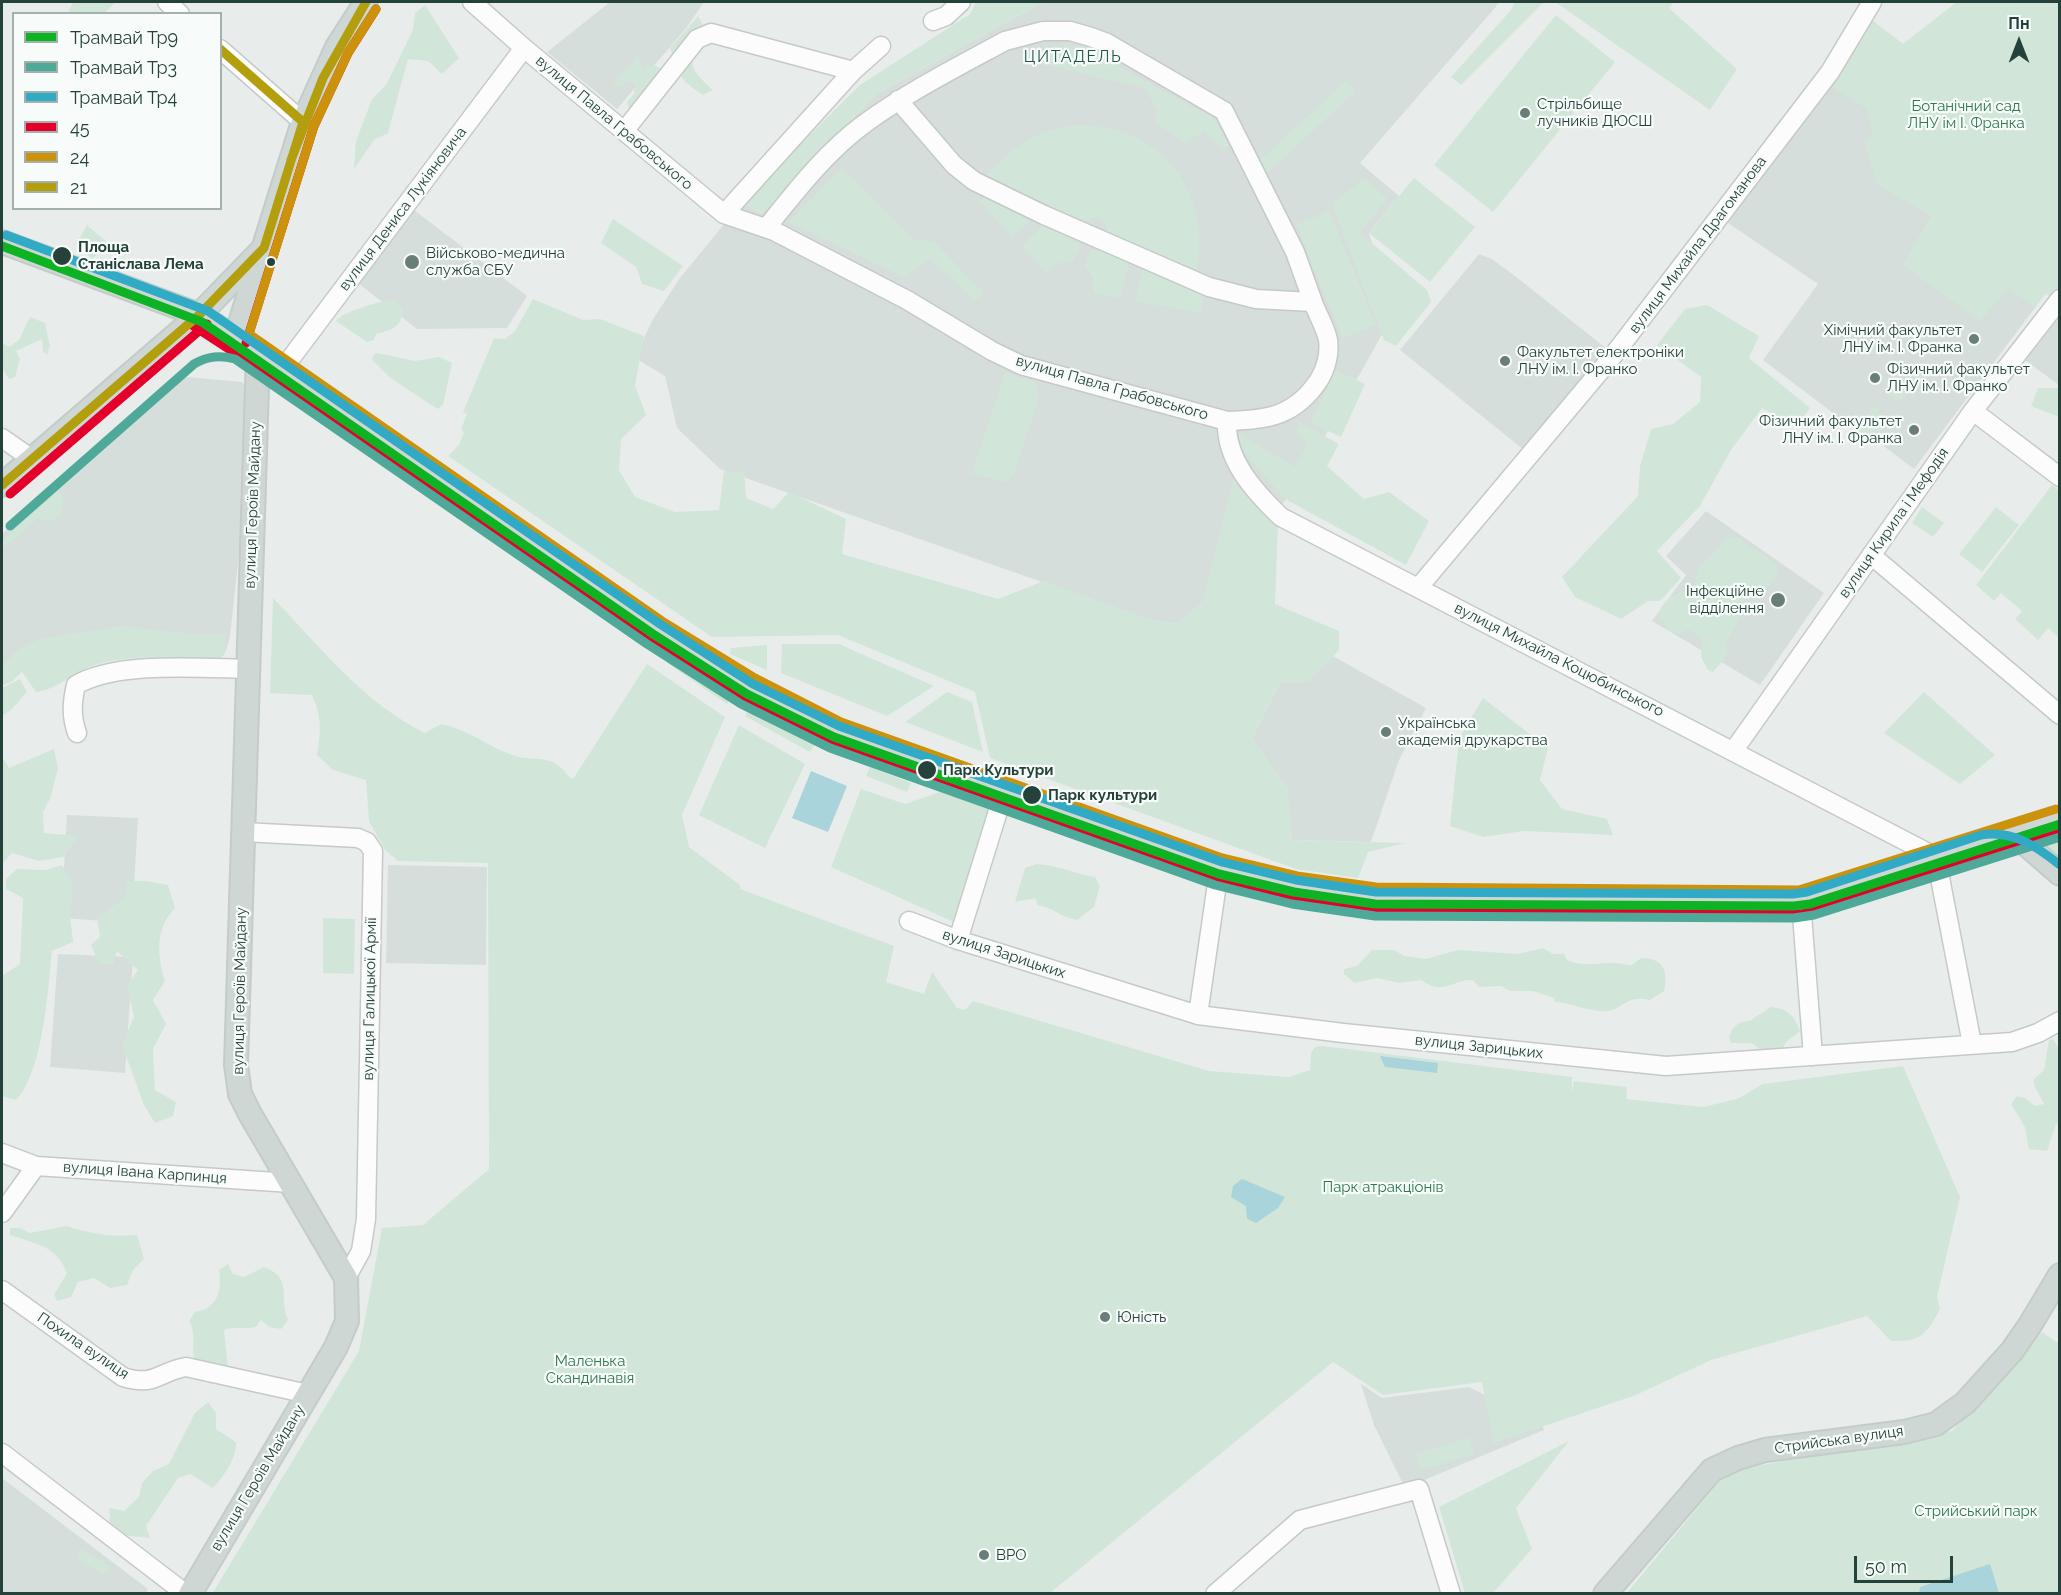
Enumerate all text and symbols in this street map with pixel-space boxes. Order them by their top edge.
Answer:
legend [12,12,222,210]
north arrow [1989,12,2049,72]
text: Пн [2008,14,2030,33]
text: Трамвай Тр9 [70,27,178,48]
district label: ЦИТАДЕЛЬ [1024,47,1122,67]
street label: вулиця Павла Грабовського [532,52,696,194]
text: Трамвай Тр3 [70,57,177,78]
text: Трамвай Тр4 [70,87,177,108]
place label: Стрільбище лучників ДЮСШ [1537,95,1652,130]
park label: Ботанічний сад ЛНУ ім І. Франка [1907,97,2025,132]
marker: Стрільбище лучників ДЮСШ [1518,106,1532,120]
text: 45 [70,117,90,138]
street label: вулиця Дениса Лукіяновича [336,124,470,294]
text: 24 [70,147,89,168]
street label: вулиця Михайла Драгоманова [1625,153,1771,337]
text: 21 [70,177,87,198]
place label: Площа Станіслава Лема [78,238,204,273]
place label: Військово-медична служба СБУ [426,244,565,279]
marker: Площа Станіслава Лема [51,245,73,267]
marker: Військово-медична служба СБУ [403,253,421,271]
unlabelled marker [265,256,277,268]
place label: Хімічний факультет ЛНУ ім. І. Франка [1824,321,1962,356]
marker: Хімічний факультет ЛНУ ім. І. Франка [1967,332,1981,346]
place label: Факультет електроніки ЛНУ ім. І. Франко [1517,343,1684,378]
street label: вулиця Павла Грабовського [1014,352,1210,424]
marker: Факультет електроніки ЛНУ ім. І. Франко [1498,354,1512,368]
place label: Фізичний факультет ЛНУ ім. І. Франко [1887,360,2030,395]
marker: Фізичний факультет ЛНУ ім. І. Франко [1868,371,1882,385]
place label: Фізичний факультет ЛНУ ім. І. Франка [1759,412,1902,447]
street label: вулиця Героїв Майдану [241,421,265,589]
marker: Фізичний факультет ЛНУ ім. І. Франка [1907,423,1921,437]
street label: вулиця Кирила і Мефодія [1835,444,1953,602]
place label: Інфекційне відділення [1686,582,1764,617]
marker: Інфекційне відділення [1769,591,1787,609]
street label: вулиця Михайла Коцюбинського [1451,599,1667,721]
place label: Українська академія друкарства [1398,714,1548,749]
marker: Українська академія друкарства [1379,725,1393,739]
marker: Парк Культури [916,759,938,781]
place label: Парк Культури [943,761,1053,779]
marker: Парк культури [1021,784,1043,806]
place label: Парк культури [1048,786,1157,804]
street label: вулиця Героїв Майдану [230,907,250,1075]
street label: вулиця Галицької Армії [360,917,380,1081]
street label: вулиця Зарицьких [940,926,1068,982]
street label: вулиця Зарицьких [1414,1031,1544,1063]
street label: вулиця Івана Карпинця [63,1158,227,1188]
park label: Парк атракціонів [1322,1178,1444,1196]
place label: Юність [1117,1308,1166,1326]
street label: Похила вулиця [34,1309,132,1383]
marker: Юність [1098,1310,1112,1324]
park label: Маленька Скандинавія [546,1352,634,1387]
street label: вулиця Героїв Майдану [207,1402,309,1554]
street label: Стрийська вулиця [1773,1422,1905,1458]
park label: Стрийський парк [1914,1502,2038,1520]
scale bar [1857,1544,1956,1582]
place label: ВРО [996,1546,1027,1564]
marker: ВРО [977,1548,991,1562]
text: 50 m [1865,1556,1907,1577]

